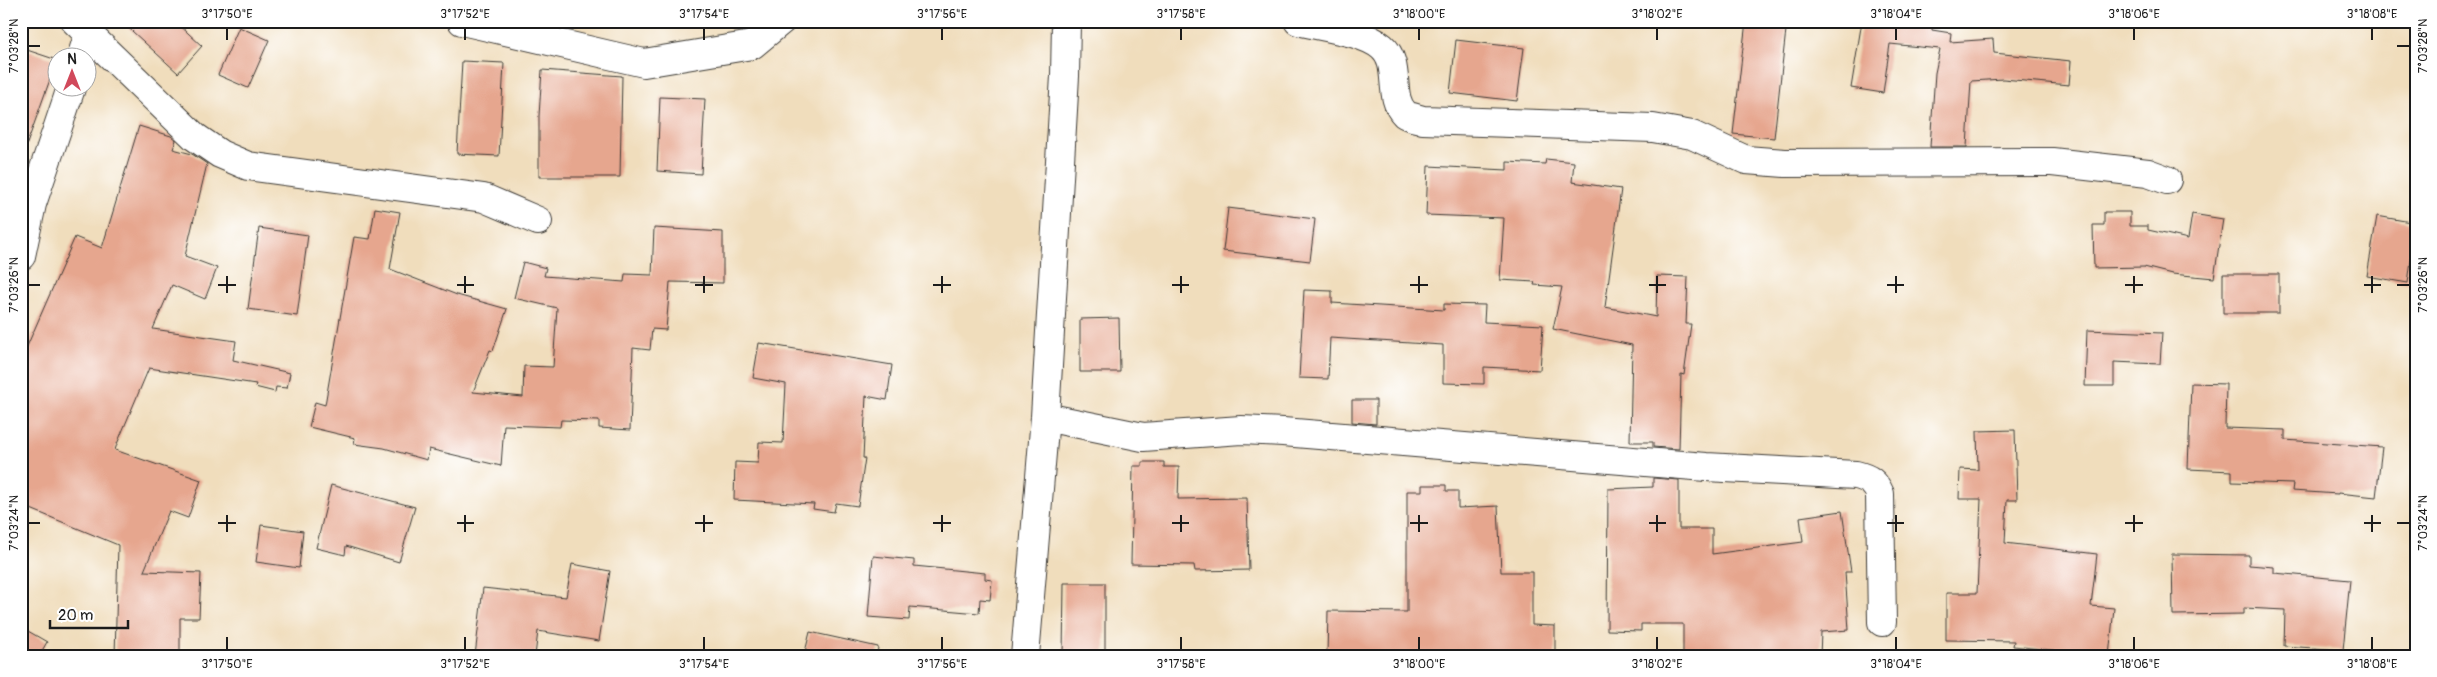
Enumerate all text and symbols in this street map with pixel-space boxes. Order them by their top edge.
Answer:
text: 3°17'50"E [201,7,253,22]
text: 3°17'52"E [440,7,490,22]
text: 3°17'54"E [679,7,729,22]
text: 3°17'56"E [917,7,967,22]
text: 3°17'58"E [1156,7,1206,22]
text: 3°18'00"E [1393,7,1445,22]
text: 3°18'02"E [1631,7,1683,22]
text: 3°18'04"E [1870,7,1922,22]
text: 3°18'06"E [2108,7,2160,22]
text: 3°18'08"E [2347,7,2397,22]
text: 7°03'28"N [7,19,22,73]
text: 7°03'28"N [2416,19,2431,73]
north arrow [48,48,98,98]
text: N [67,51,77,68]
text: 7°03'26"N [7,257,22,313]
text: 7°03'26"N [2416,257,2431,313]
text: 7°03'24"N [7,495,22,551]
text: 7°03'24"N [2416,495,2431,551]
scale bar [50,597,128,629]
text: 20 m [58,606,93,625]
text: 3°17'50"E [201,657,253,672]
text: 3°17'52"E [440,657,490,672]
text: 3°17'54"E [679,657,729,672]
text: 3°17'56"E [917,657,967,672]
text: 3°17'58"E [1156,657,1206,672]
text: 3°18'00"E [1393,657,1445,672]
text: 3°18'02"E [1631,657,1683,672]
text: 3°18'04"E [1870,657,1922,672]
text: 3°18'06"E [2108,657,2160,672]
text: 3°18'08"E [2347,657,2397,672]

